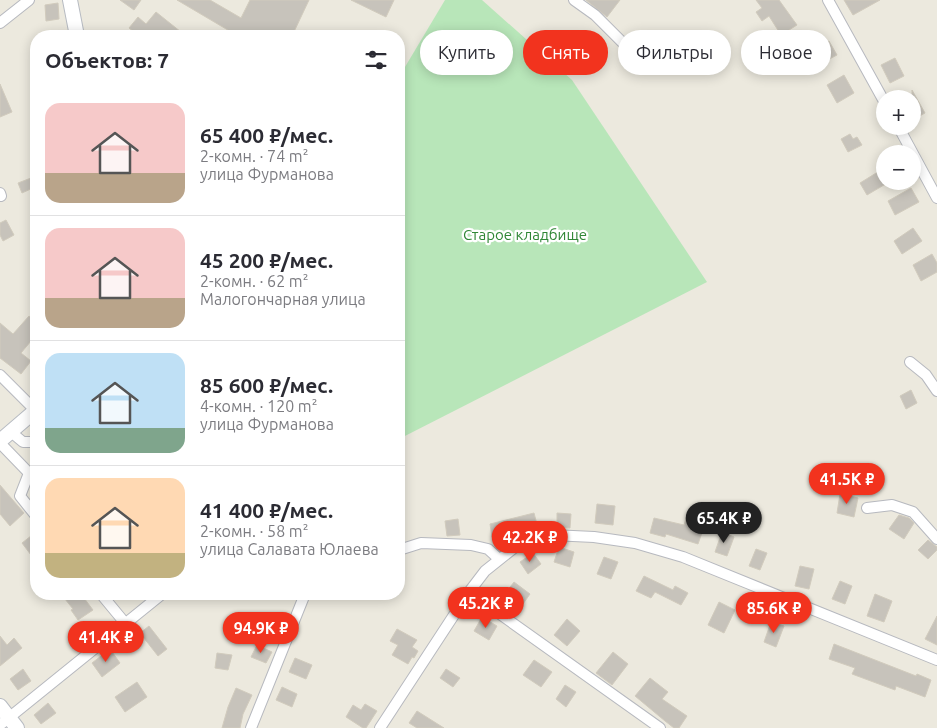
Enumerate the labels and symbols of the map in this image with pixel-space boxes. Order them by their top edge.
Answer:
park label: Старое кладбище [463,226,587,243]
pin: 41.5K ₽ [801,462,893,505]
pin: 65.4K ₽ [678,502,770,544]
pin: 42.2K ₽ [484,520,576,563]
pin: 45.2K ₽ [440,586,532,629]
pin: 85.6K ₽ [728,592,820,634]
pin: 94.9K ₽ [215,612,307,654]
pin: 41.4K ₽ [60,620,152,663]

